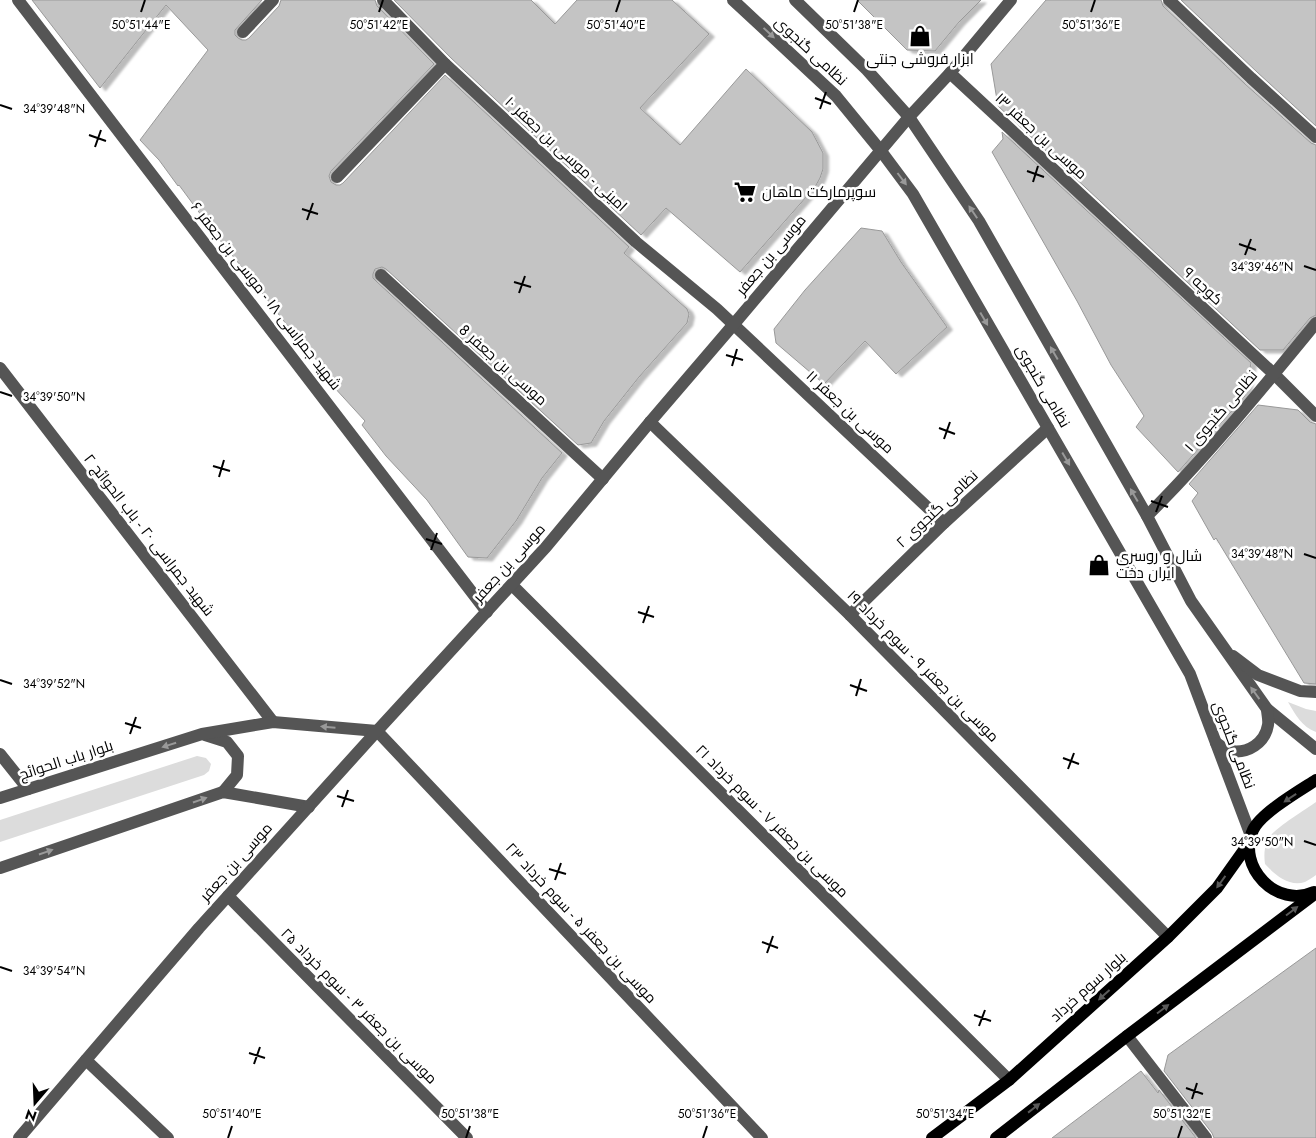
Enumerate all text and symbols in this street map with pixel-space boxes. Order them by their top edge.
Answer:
street label: نظامی گنجوی [770,11,852,91]
text: 50°51'44"E [111,16,171,34]
text: 50°51'42"E [350,16,408,34]
text: 50°51'40"E [586,16,646,34]
text: 50°51'38"E [825,16,883,34]
text: 50°51'36"E [1062,16,1120,34]
shop icon: ابزار فروشی جنتی [907,23,933,49]
one-way arrow [762,27,774,39]
place label: ابزار فروشی جنتی [866,48,974,70]
street label: موسی بن جعفر ۱۳ [990,87,1092,185]
street label: امینی - موسی بن جعفر ۱۰ [500,91,632,217]
text: 34°39'48"N [23,100,85,118]
one-way arrow [896,172,907,185]
supermarket icon: سوپرمارکت ماهان [732,179,758,205]
place label: سوپرمارکت ماهان [762,181,876,203]
street label: شهید جمراسی ۱۸ - موسی بن جعفر ۶ [185,197,347,395]
one-way arrow [968,206,978,219]
street label: موسی بن جعفر [730,210,811,301]
text: 34°39'46"N [1231,258,1293,276]
street label: کوچه ۹ [1178,262,1228,310]
one-way arrow [980,311,988,326]
street label: موسی بن جعفر 8 [454,319,552,411]
street label: نظامی گنجوی [1010,340,1076,432]
one-way arrow [1049,347,1058,360]
street label: موسی بن جعفر ۱۱ [801,365,899,459]
street label: نظامی گنجوی ۱ [1179,365,1263,457]
text: 34°39'50"N [23,388,85,406]
street label: شهید جمراسی ۲۰ - باب الحوائج ۲ [79,449,219,621]
one-way arrow [1062,452,1071,465]
street label: نظامی گنجوی ۲ [891,465,983,553]
one-way arrow [1130,487,1138,502]
street label: موسی بن جعفر [467,519,550,608]
place label: شال و روسری ایران دخت [1116,545,1202,584]
text: 34°39'48"N [1231,545,1293,563]
shop icon: شال و روسری ایران دخت [1086,552,1112,578]
street label: موسی بن جعفر ۹ - سوم خرداد ۱۹ [842,585,1004,747]
text: 34°39'52"N [23,675,85,693]
one-way arrow [1249,687,1260,700]
street label: نظامی گنجوی [1207,698,1261,792]
one-way arrow [320,723,336,731]
street label: بلوار باب الحوائج [16,734,116,786]
street label: موسی بن جعفر ۷ - سوم خرداد ۲۱ [690,739,854,903]
one-way arrow [161,741,176,749]
one-way arrow [1283,793,1296,803]
one-way arrow [193,796,208,804]
street label: موسی بن جعفر [194,818,277,907]
text: 34°39'50"N [1231,833,1293,851]
street label: موسی بن جعفر ۵ - سوم خرداد ۲۳ [500,838,662,1008]
one-way arrow [39,848,54,856]
one-way arrow [1216,875,1226,889]
one-way arrow [1285,905,1298,916]
street label: موسی بن جعفر ۳ - سوم خرداد ۲۵ [276,923,442,1089]
street label: بلوار سوم خرداد [1045,947,1131,1027]
text: 34°39'54"N [23,962,85,980]
one-way arrow [1097,989,1110,1000]
one-way arrow [1156,1004,1170,1014]
north arrow [10,1078,60,1128]
one-way arrow [1027,1103,1041,1113]
text: N [22,1104,39,1127]
text: 50°51'40"E [202,1105,262,1123]
text: 50°51'38"E [441,1105,499,1123]
text: 50°51'36"E [678,1105,736,1123]
text: 50°51'34"E [916,1105,974,1123]
text: 50°51'32"E [1153,1105,1211,1123]

